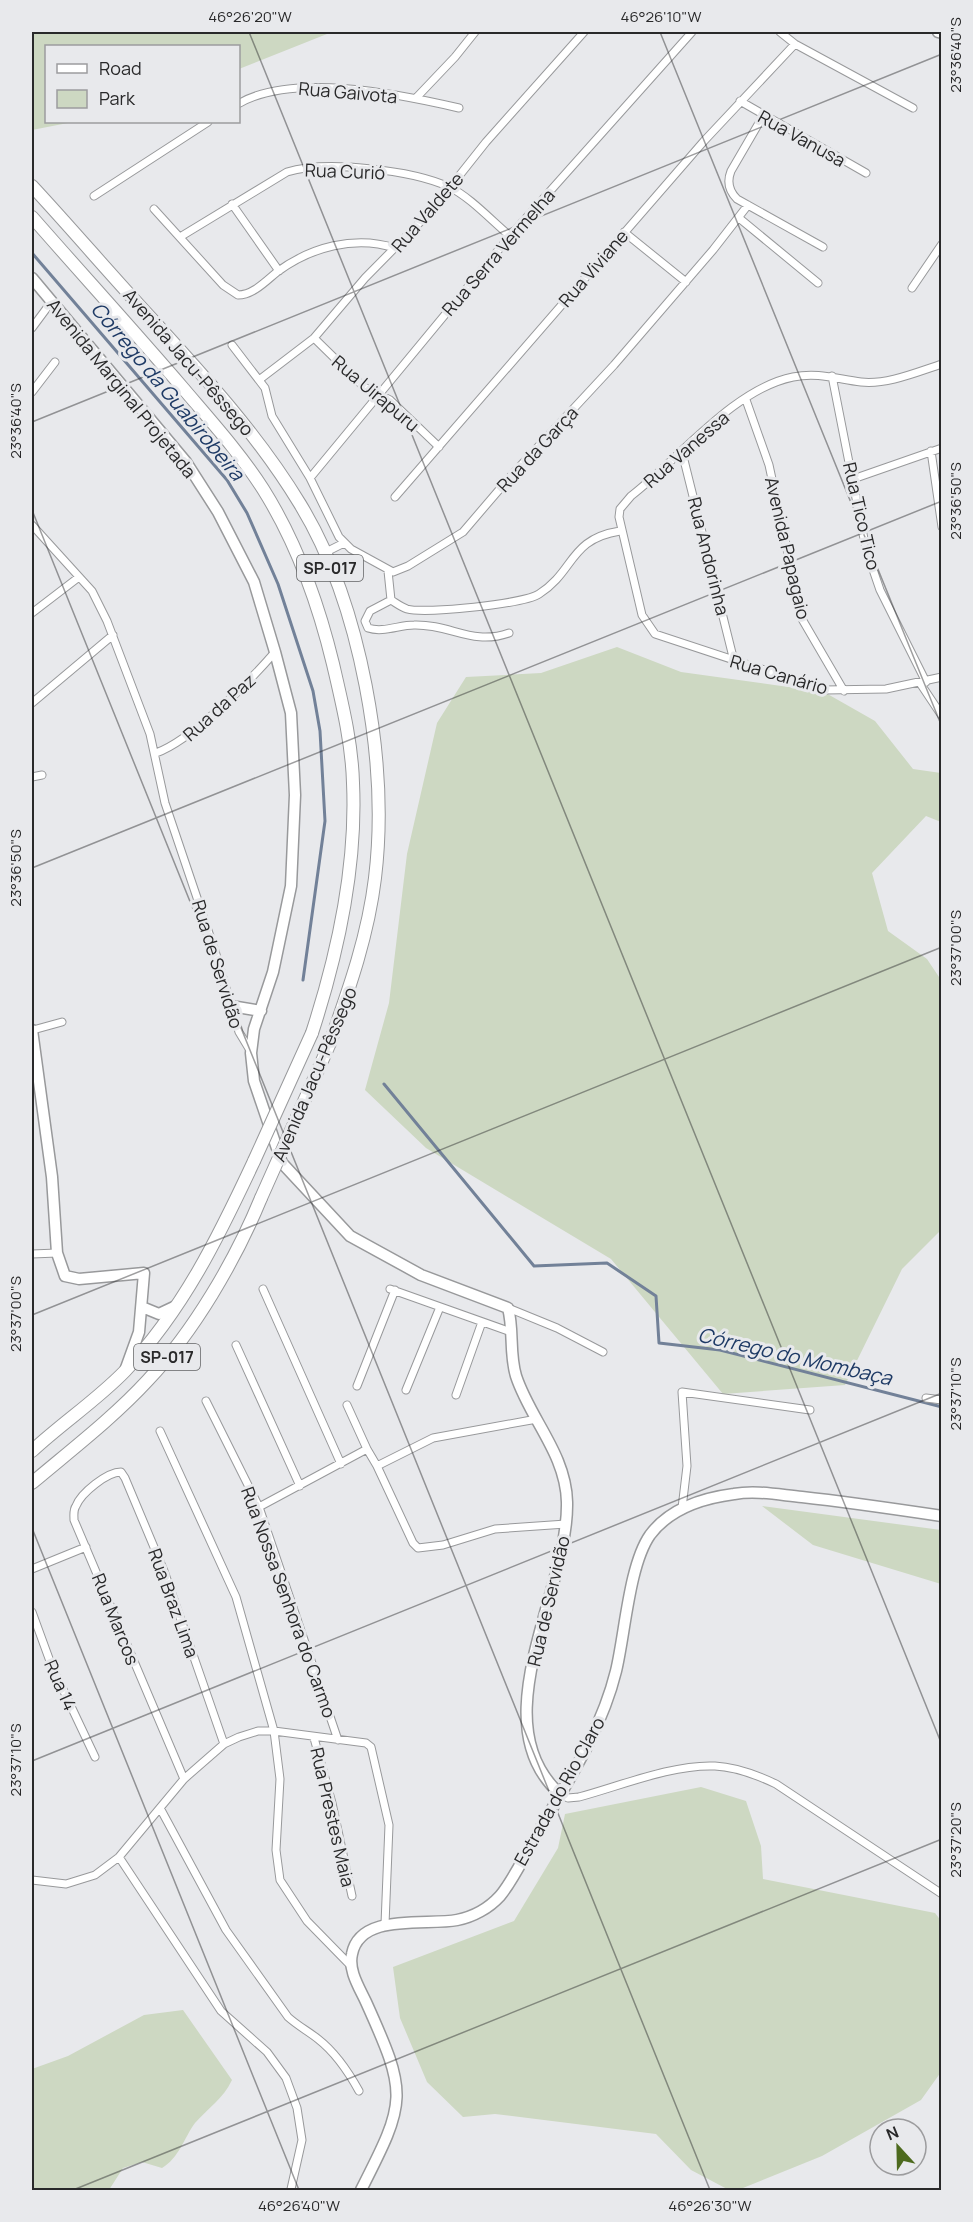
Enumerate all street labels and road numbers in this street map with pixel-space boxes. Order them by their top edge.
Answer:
street label: Rua Gaivota [298,76,398,108]
street label: Rua Vanusa [754,104,850,172]
street label: Rua Curió [304,158,386,184]
street label: Rua Valdete [386,167,468,257]
street label: Rua Serra Vermelha [436,183,560,321]
street label: Rua Viviane [553,224,633,312]
street label: Avenida Jacu-Pêssego [118,283,260,441]
street label: Avenida Marginal Projetada [42,293,202,483]
street label: Rua Uirapuru [327,349,425,437]
street label: Rua da Garça [491,401,583,497]
street label: Rua Vanessa [638,405,734,493]
street label: Rua Tico Tico [838,460,886,572]
street label: Avenida Papagaio [760,474,816,622]
street label: Rua Andorinha [683,494,735,618]
road number: SP-017 [297,555,363,581]
street label: Rua Canário [727,649,831,699]
street label: Rua da Paz [178,668,260,746]
street label: Rua de Servidão [187,897,249,1031]
street label: Avenida Jacu-Pêssego [266,983,362,1165]
road number: SP-017 [134,1344,200,1370]
street label: Rua Nossa Senhora do Carmo [236,1483,342,1721]
street label: Rua de Servidão [521,1533,575,1669]
street label: Rua Braz Lima [143,1545,205,1661]
street label: Rua Marcos [87,1570,145,1668]
street label: Rua 14 [39,1656,83,1714]
street label: Estrada do Rio Claro [508,1713,610,1869]
street label: Rua Prestes Maia [305,1745,361,1889]

